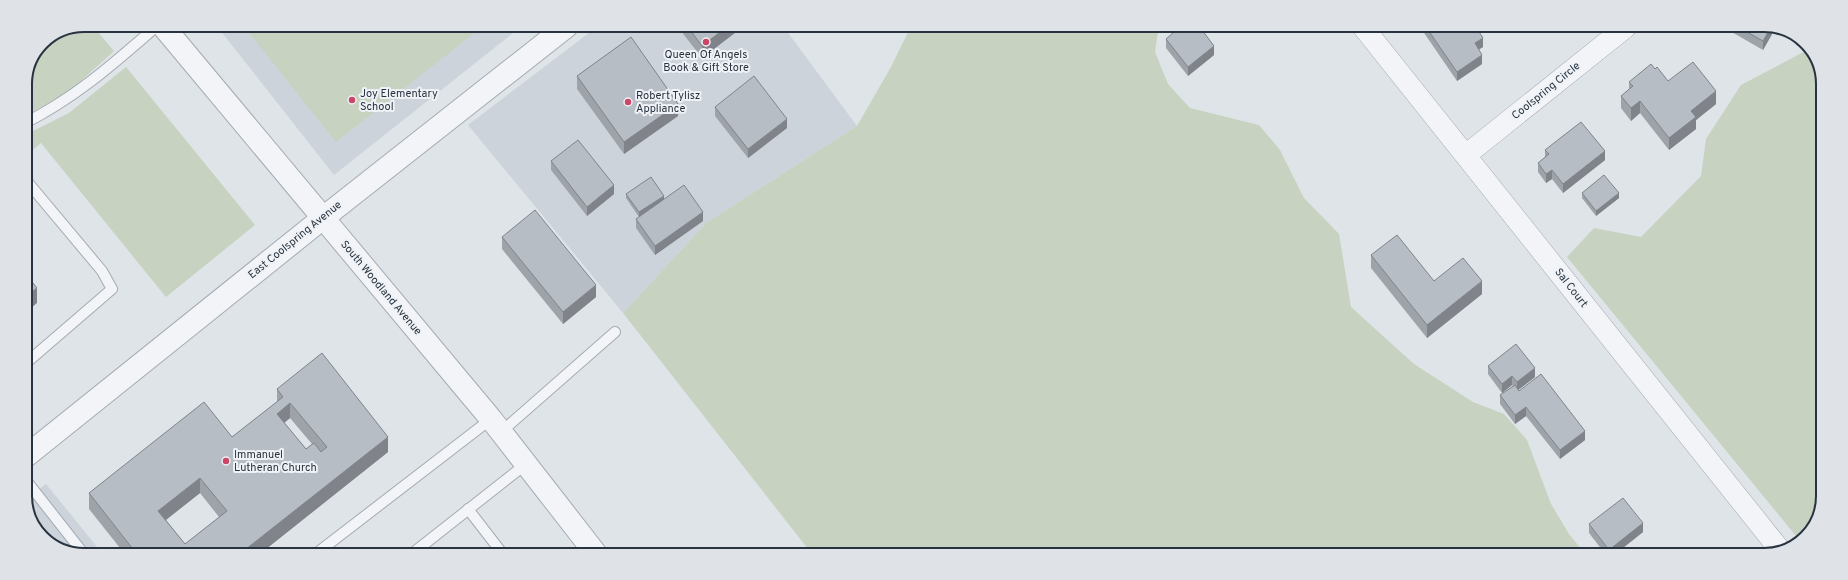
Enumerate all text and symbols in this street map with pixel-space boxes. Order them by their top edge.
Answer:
marker: Queen Of Angels Book & Gift Store [701,37,711,47]
place label: Queen Of Angels Book & Gift Store [663,48,749,75]
street label: Coolspring Circle [1509,59,1583,123]
place label: Joy Elementary School [360,87,438,114]
place label: Robert Tylisz Appliance [636,89,700,116]
marker: Joy Elementary School [347,95,357,105]
marker: Robert Tylisz Appliance [623,97,633,107]
street label: East Coolspring Avenue [245,198,345,282]
street label: South Woodland Avenue [337,238,425,338]
street label: Sal Court [1551,266,1591,310]
place label: Immanuel Lutheran Church [234,448,317,475]
marker: Immanuel Lutheran Church [221,456,231,466]

